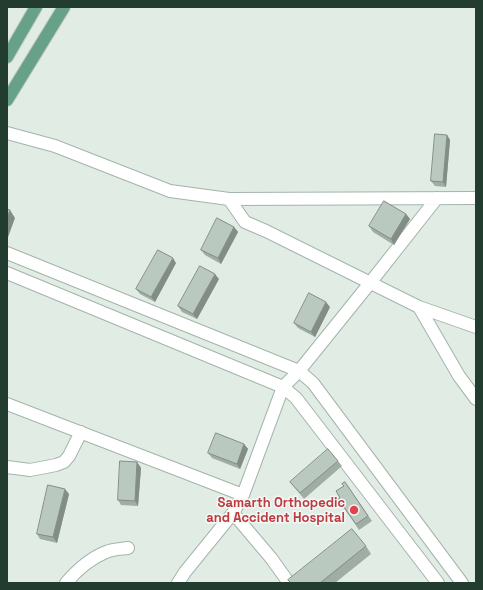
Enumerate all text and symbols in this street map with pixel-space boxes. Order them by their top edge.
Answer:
place label: Samarth Orthopedic and Accident Hospital [206,495,345,526]
marker: Samarth Orthopedic and Accident Hospital [348,504,360,516]

